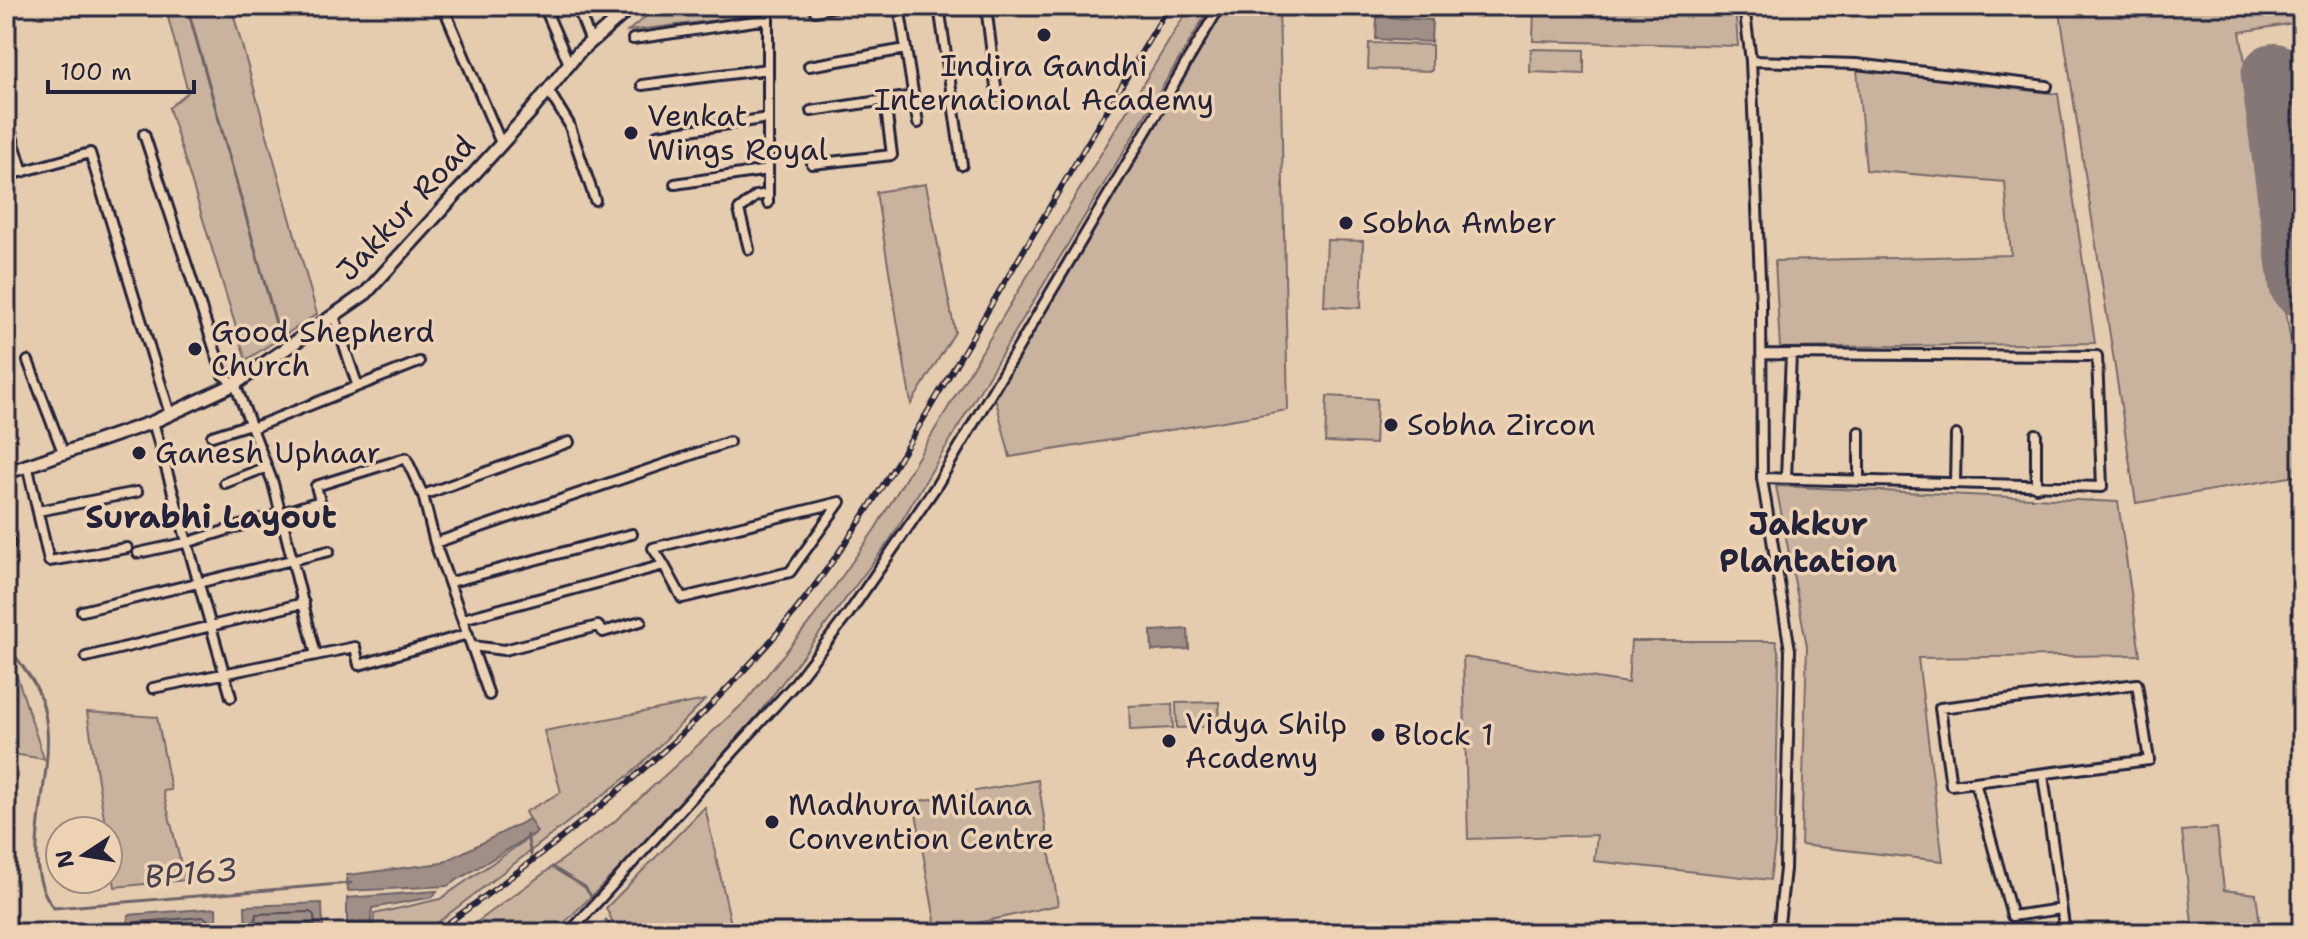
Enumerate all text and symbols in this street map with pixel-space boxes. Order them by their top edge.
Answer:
marker: Indira Gandhi International Academy [1035,26,1053,44]
scale bar [48,44,194,94]
place label: Indira Gandhi International Academy [874,45,1214,120]
text: 100 m [60,56,132,88]
place label: Venkat Wings Royal [647,95,828,170]
marker: Venkat Wings Royal [622,124,640,142]
street label: Jakkur Road [327,126,484,290]
place label: Sobha Amber [1362,202,1557,243]
marker: Sobha Amber [1337,214,1355,232]
place label: Good Shepherd Church [211,311,435,386]
marker: Good Shepherd Church [186,340,204,358]
place label: Sobha Zircon [1407,404,1596,445]
marker: Sobha Zircon [1382,416,1400,434]
place label: Ganesh Uphaar [155,432,381,473]
marker: Ganesh Uphaar [130,444,148,462]
district label: Surabhi Layout [85,495,337,538]
district label: Jakkur Plantation [1719,502,1897,582]
place label: Vidya Shilp Academy [1185,703,1347,778]
place label: Block 1 [1394,714,1494,755]
marker: Block 1 [1369,726,1387,744]
marker: Vidya Shilp Academy [1160,732,1178,750]
place label: Madhura Milana Convention Centre [788,784,1054,859]
marker: Madhura Milana Convention Centre [763,813,781,831]
north arrow [44,815,124,895]
water label: BP163 [142,847,240,898]
text: N [49,848,81,871]

